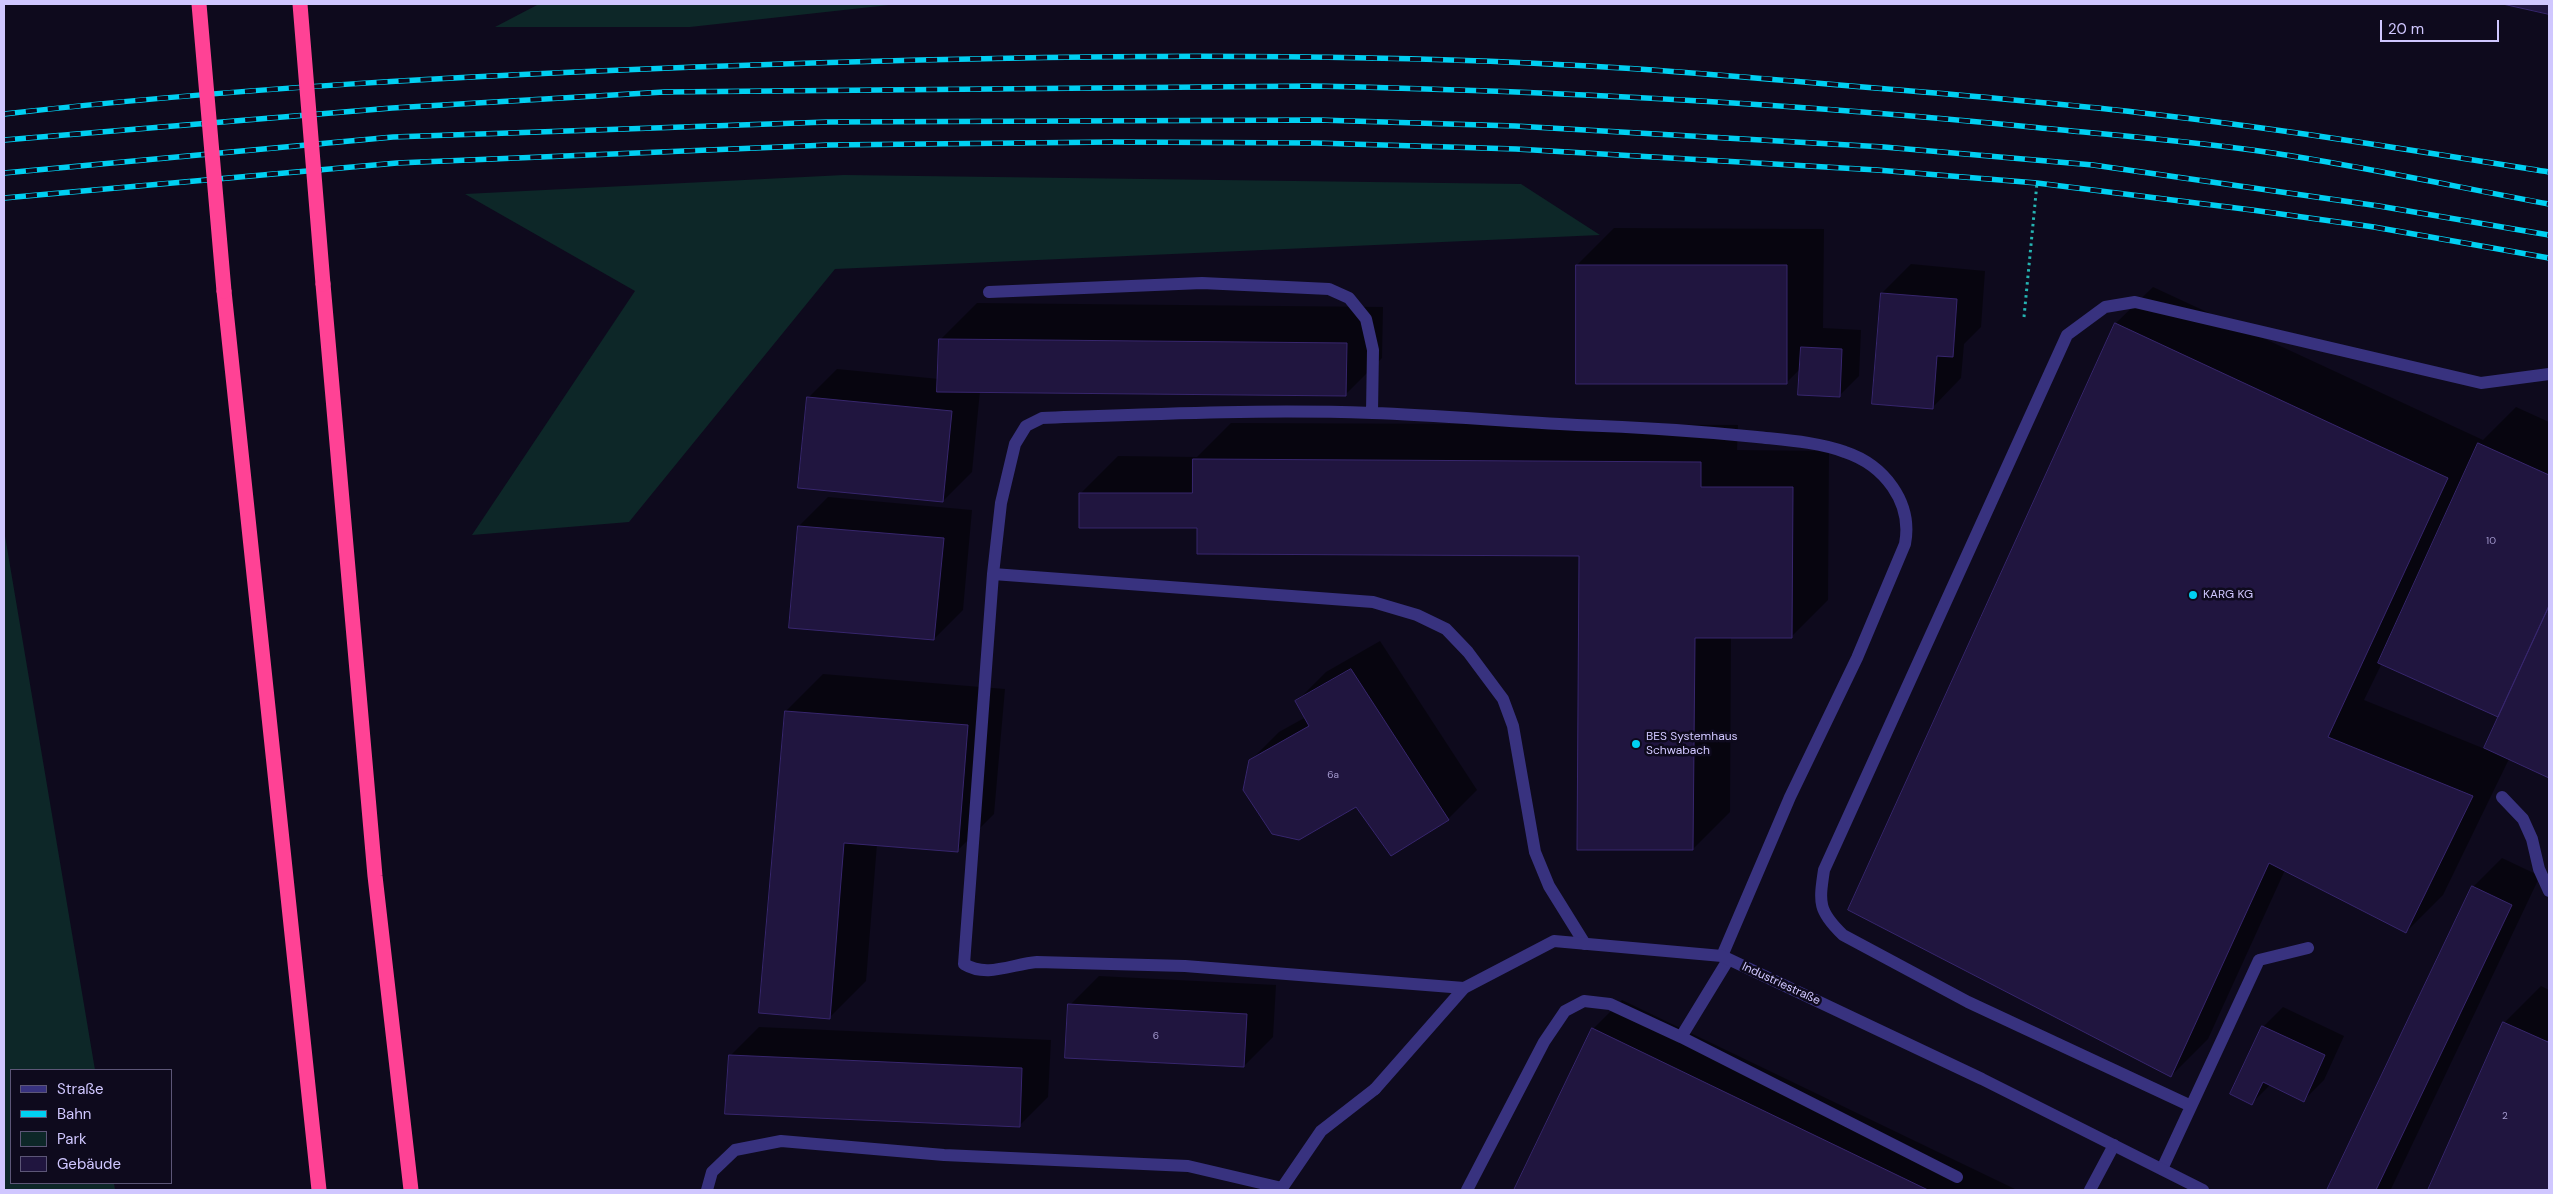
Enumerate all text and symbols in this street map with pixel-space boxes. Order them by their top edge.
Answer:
scale bar [2383,10,2502,42]
text: 20 m [2388,19,2424,39]
house number: 10 [2486,535,2496,547]
place label: KARG KG [2203,588,2253,602]
marker: KARG KG [2187,589,2199,601]
place label: BES Systemhaus Schwabach [1646,730,1738,758]
marker: BES Systemhaus Schwabach [1630,738,1642,750]
house number: 6a [1327,769,1339,781]
street label: Industriestraße [1740,960,1822,1008]
house number: 6 [1153,1030,1159,1042]
legend [10,1069,172,1184]
text: Straße [57,1079,104,1099]
text: Bahn [57,1104,91,1124]
house number: 2 [2502,1110,2508,1122]
text: Park [57,1129,87,1149]
text: Gebäude [57,1154,121,1174]

